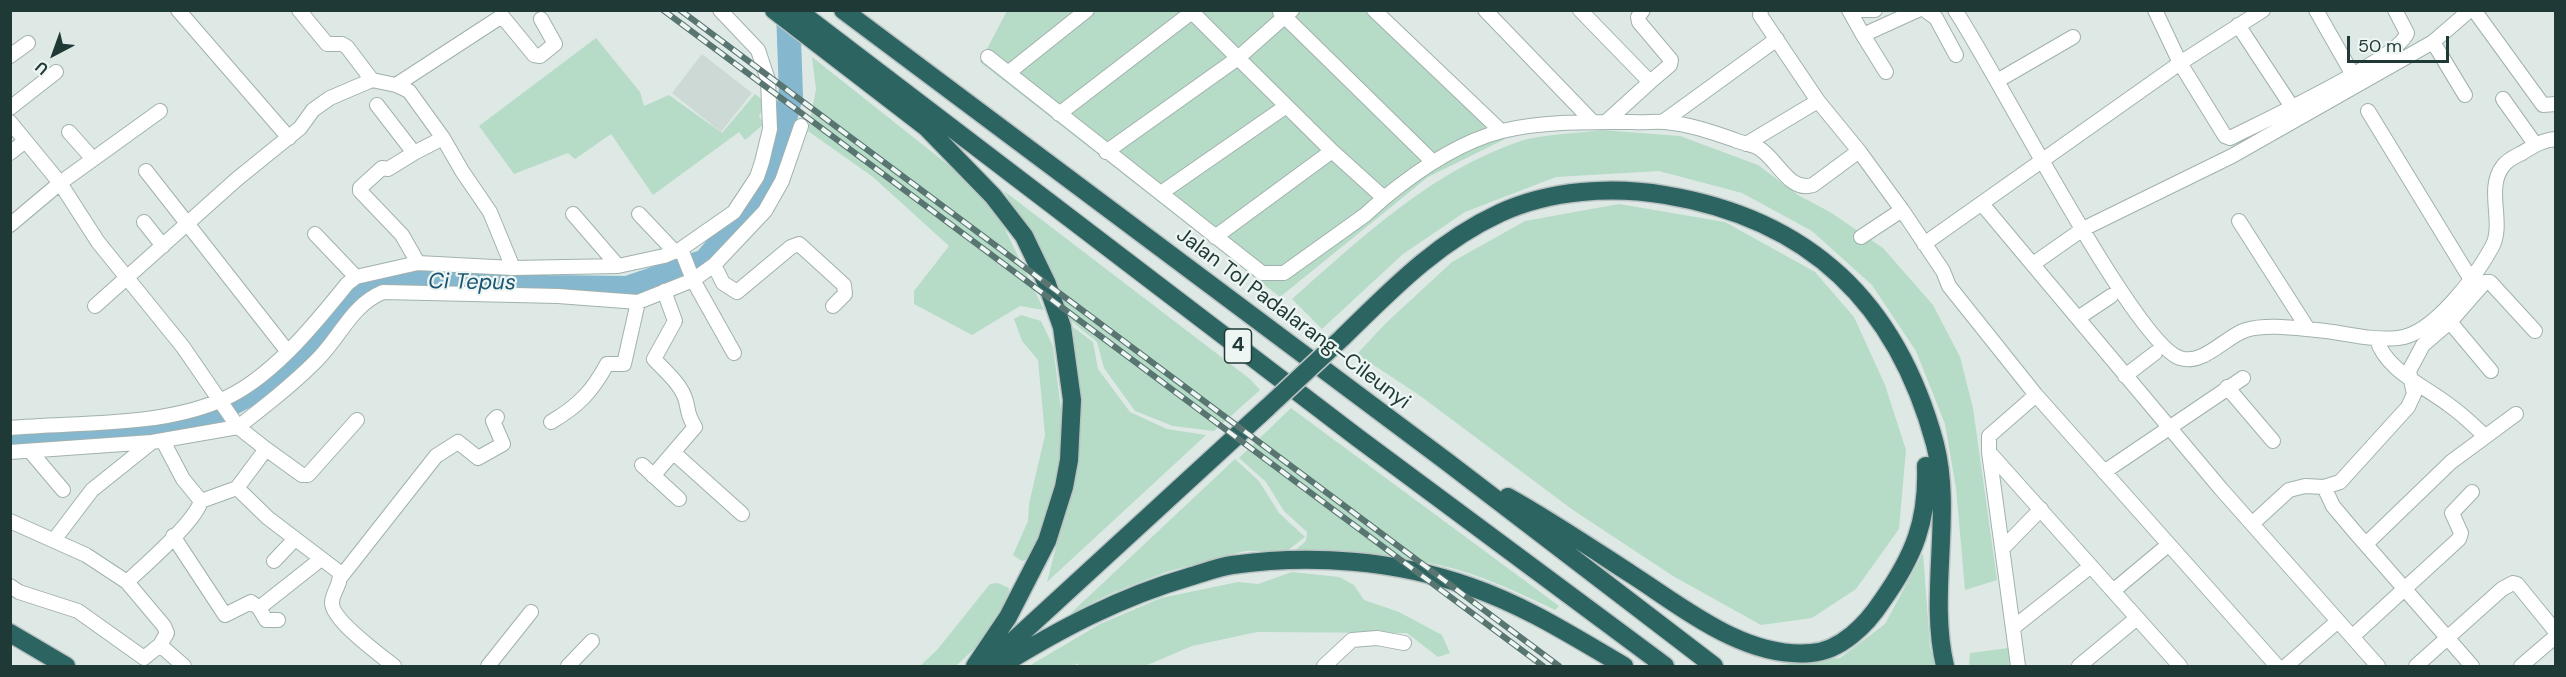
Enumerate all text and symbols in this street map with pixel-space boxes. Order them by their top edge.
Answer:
north arrow [24,24,84,84]
scale bar [2350,24,2452,62]
text: 50 m [2358,34,2402,58]
text: U [31,56,53,79]
street label: Jalan Tol Padalarang–Cileunyi [1171,223,1415,415]
water label: Ci Tepus [428,269,516,297]
road number: 4 [1224,329,1252,363]

